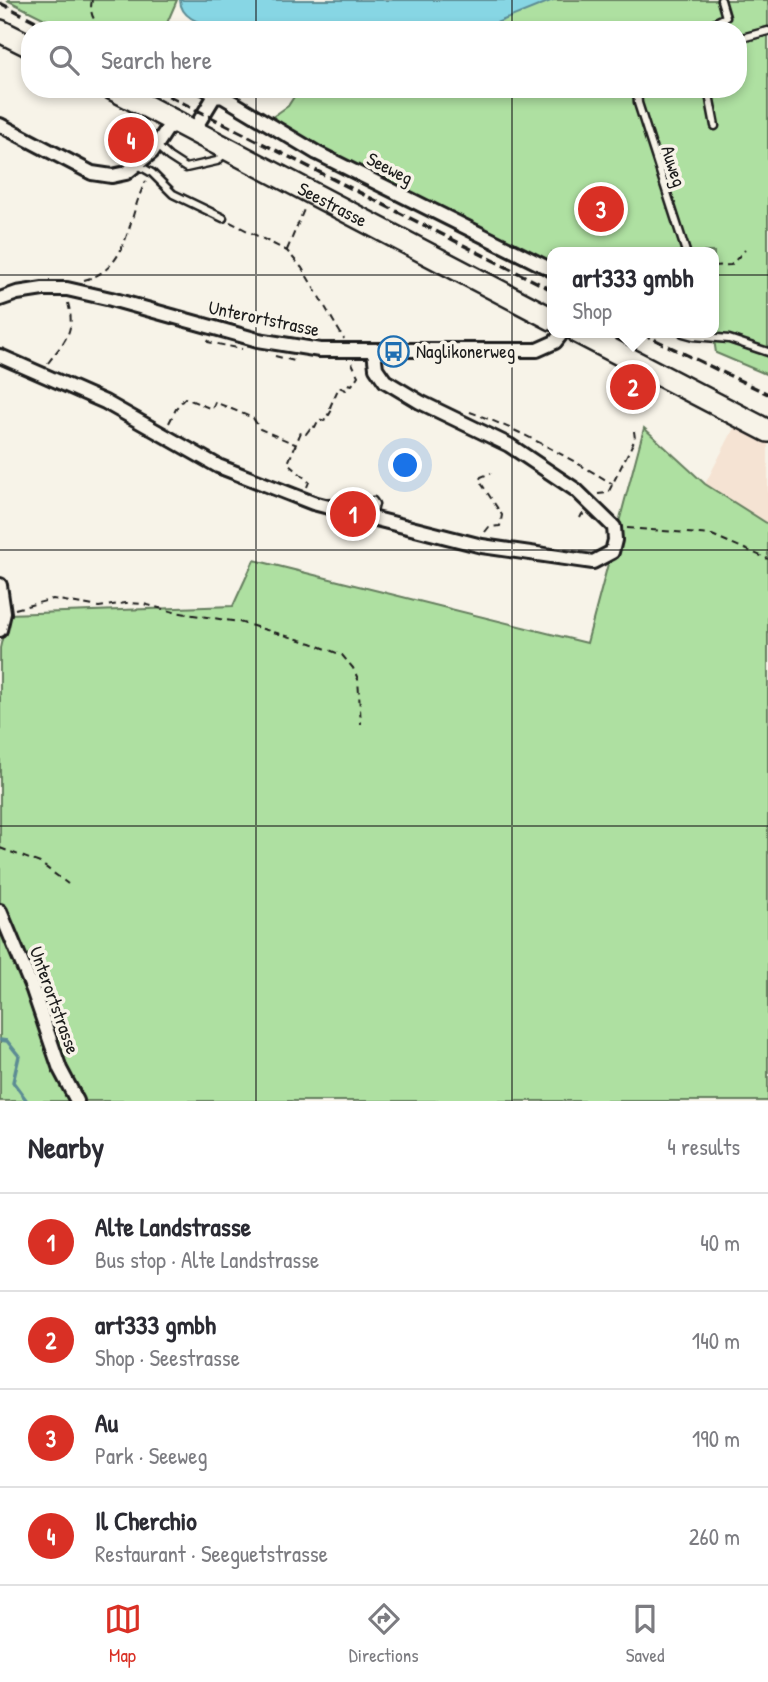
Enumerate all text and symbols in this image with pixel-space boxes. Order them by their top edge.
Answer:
search box [21,21,747,98]
icon: search [45,41,83,79]
text: Search here [101,42,212,77]
pin: 4 [108,114,154,166]
street label: Auweg [655,142,693,190]
street label: Seeweg [362,145,418,191]
street label: Seestrasse [294,175,372,233]
pin: 3 [578,183,624,235]
popup [547,247,719,338]
text: art333 gmbh [573,260,693,295]
street label: Unterortstrasse [206,294,322,343]
text: Shop [573,295,612,326]
bus stop icon: Naglikonerweg [376,334,410,368]
place label: Naglikonerweg [416,338,515,364]
pin: 2 [610,361,656,413]
your location [388,448,422,482]
pin: 1 [330,488,376,540]
street label: Unterortstrasse [23,943,87,1058]
text: Nearby [28,1127,104,1167]
text: 4 results [667,1131,740,1162]
text: Alte Landstrasse [95,1209,251,1244]
text: 1 [47,1227,55,1258]
text: 40 m [700,1227,740,1258]
text: Bus stop · Alte Landstrasse [95,1244,319,1275]
text: art333 gmbh [95,1307,216,1342]
text: 2 [46,1325,56,1356]
text: 140 m [692,1325,740,1356]
text: Shop · Seestrasse [95,1342,240,1373]
text: Au [95,1405,118,1440]
text: 3 [46,1423,56,1454]
text: 190 m [692,1423,740,1454]
text: Park · Seeweg [95,1440,208,1471]
text: Il Cherchio [95,1503,197,1538]
text: 4 [47,1521,55,1552]
text: 260 m [689,1521,740,1552]
text: Restaurant · Seeguetstrasse [95,1538,328,1569]
tab: Map [104,1600,142,1668]
tab: Directions [349,1600,419,1668]
tab: Saved [626,1600,664,1668]

